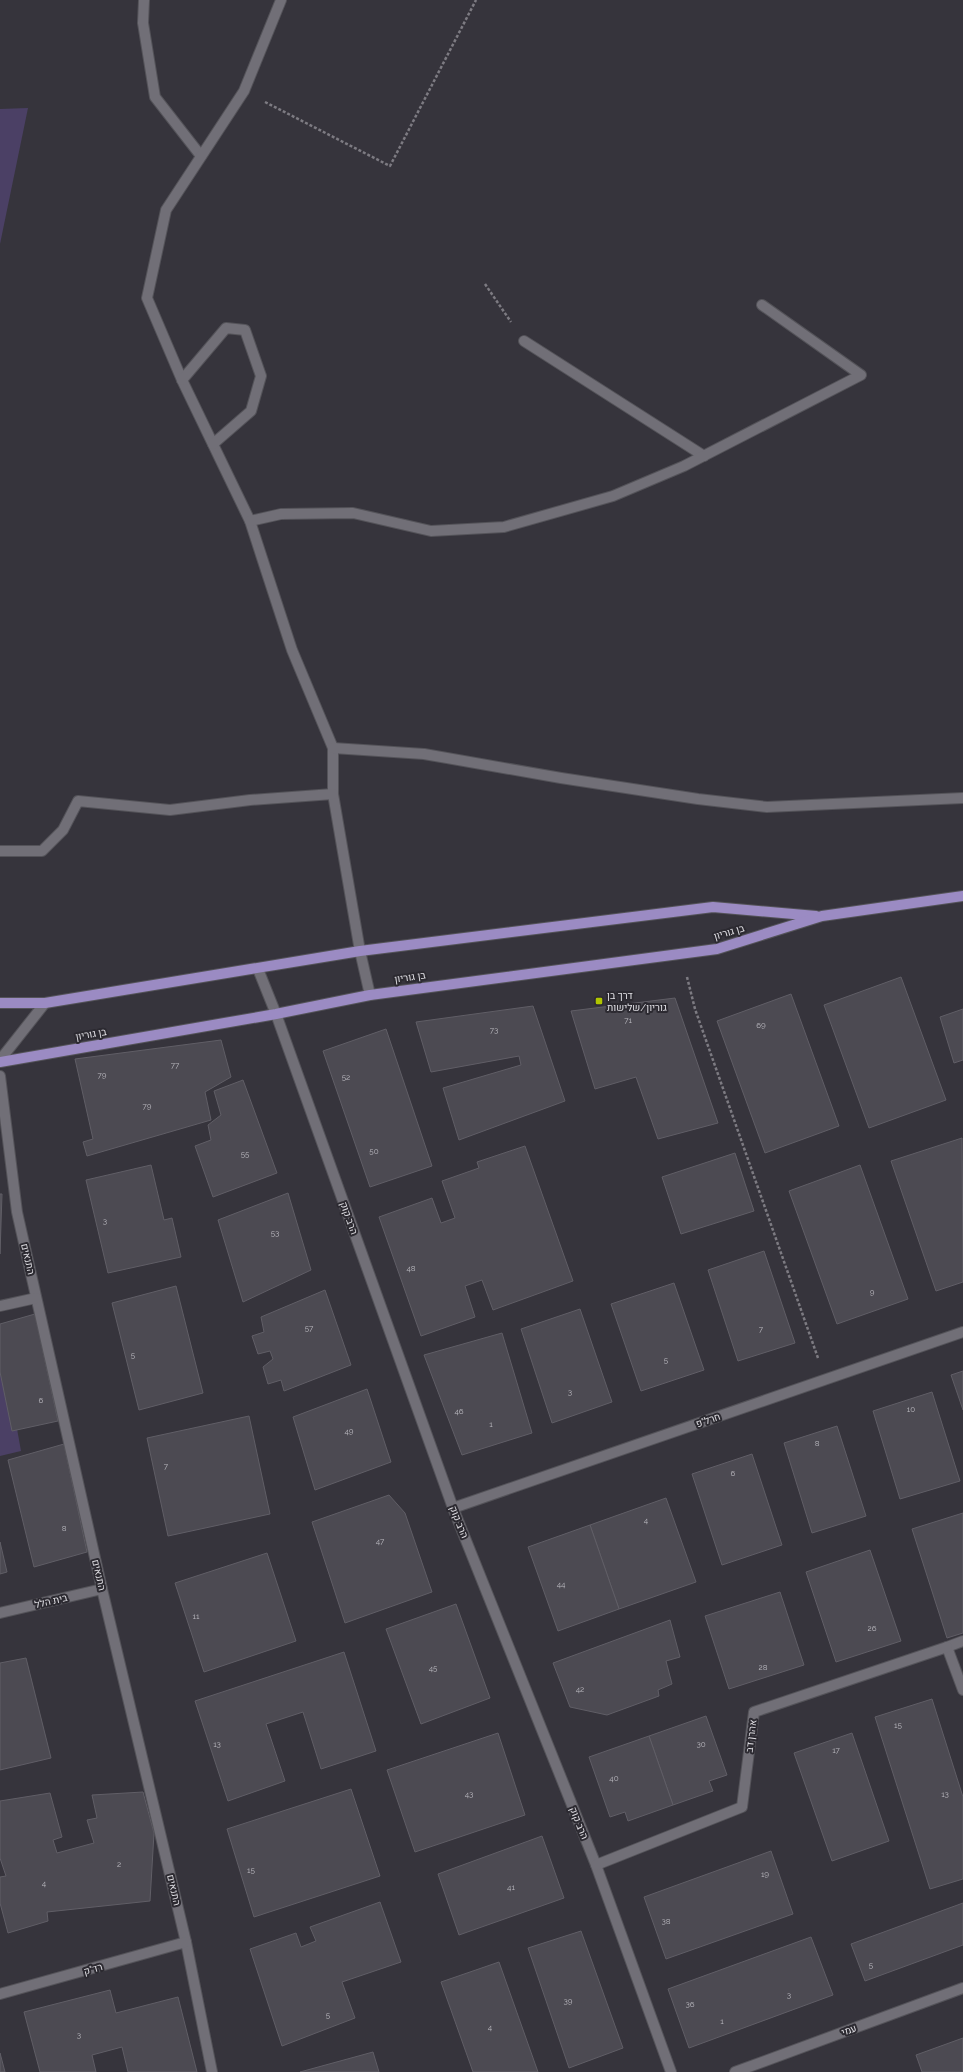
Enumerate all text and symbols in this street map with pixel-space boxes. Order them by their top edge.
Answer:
street label: בן גוריון [712,922,746,942]
street label: בן גוריון [394,969,427,985]
place label: דרך בן גוריון/שלישות [607,990,667,1013]
marker: דרך בן גוריון/שלישות [594,996,604,1006]
house number: 71 [624,1015,632,1025]
house number: 69 [756,1020,766,1030]
house number: 73 [490,1025,498,1035]
street label: בן גוריון [75,1026,108,1042]
house number: 77 [171,1060,180,1070]
house number: 79 [98,1070,107,1080]
house number: 52 [342,1072,350,1082]
house number: 79 [143,1101,152,1111]
house number: 50 [369,1146,379,1156]
house number: 55 [241,1149,250,1159]
street label: הרב קוק [338,1200,360,1236]
house number: 3 [103,1216,107,1226]
house number: 53 [271,1228,279,1238]
street label: התנאים [19,1242,37,1276]
house number: 48 [406,1263,416,1273]
house number: 9 [870,1287,875,1297]
house number: 57 [305,1323,314,1333]
house number: 7 [759,1324,764,1334]
house number: 5 [131,1350,136,1360]
house number: 5 [664,1355,669,1365]
house number: 3 [568,1387,572,1397]
house number: 6 [39,1395,44,1405]
house number: 10 [907,1404,915,1414]
house number: 46 [454,1406,464,1416]
street label: חרל"פ [694,1411,722,1429]
house number: 1 [489,1419,493,1429]
house number: 49 [344,1426,354,1436]
house number: 8 [815,1438,820,1448]
house number: 7 [164,1461,169,1471]
house number: 6 [731,1468,736,1478]
street label: הרב קוק [448,1504,471,1540]
house number: 4 [644,1515,649,1525]
house number: 8 [62,1523,67,1533]
house number: 47 [376,1536,385,1546]
street label: התנאים [90,1558,108,1592]
house number: 44 [557,1579,566,1589]
street label: בית הלל [34,1592,69,1610]
house number: 11 [193,1611,200,1621]
house number: 26 [868,1623,877,1633]
house number: 28 [759,1662,768,1672]
house number: 45 [429,1663,438,1673]
house number: 42 [576,1684,584,1694]
street label: אהרן דב [744,1719,758,1753]
house number: 15 [894,1720,903,1730]
house number: 13 [213,1739,221,1749]
house number: 30 [696,1739,706,1749]
house number: 17 [832,1745,841,1755]
house number: 40 [609,1773,619,1783]
house number: 43 [465,1789,473,1799]
house number: 13 [941,1789,949,1799]
street label: הרב קוק [568,1805,591,1841]
house number: 2 [117,1859,121,1869]
house number: 15 [247,1865,256,1875]
house number: 19 [761,1869,769,1879]
street label: התנאים [165,1873,183,1907]
house number: 4 [42,1878,47,1888]
house number: 41 [507,1882,515,1892]
house number: 38 [661,1916,671,1926]
house number: 5 [869,1960,874,1970]
street label: רד"ק [82,1961,104,1977]
house number: 3 [787,1990,791,2000]
house number: 39 [564,1996,573,2006]
house number: 36 [685,1999,695,2009]
house number: 5 [326,2010,331,2020]
house number: 1 [720,2016,724,2026]
house number: 4 [488,2022,493,2032]
street label: עמי [840,2022,858,2038]
house number: 3 [77,2030,81,2040]

